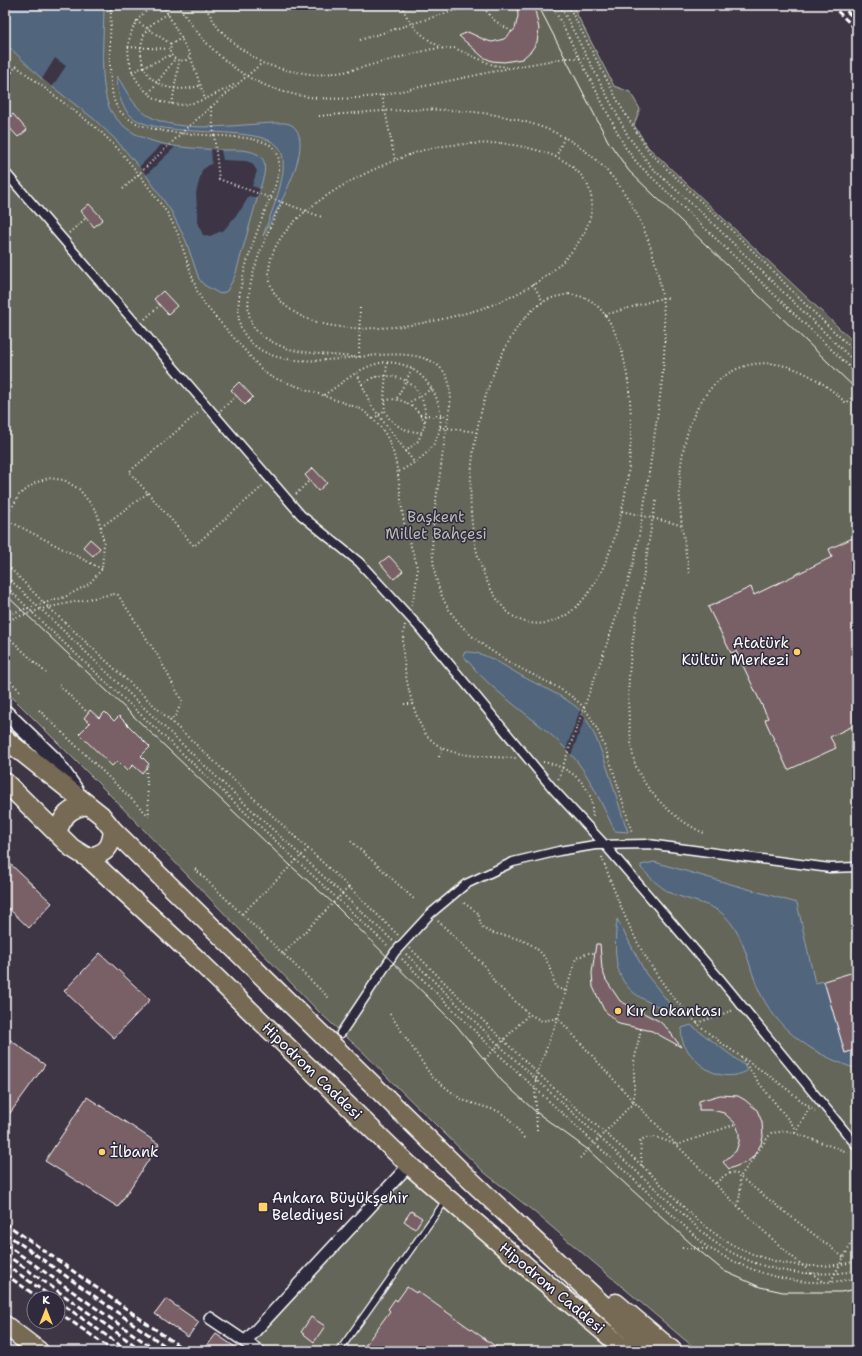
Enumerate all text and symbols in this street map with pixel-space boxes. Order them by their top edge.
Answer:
park label: Başkent Millet Bahçesi [385,507,487,544]
place label: Atatürk Kültür Merkezi [681,633,789,670]
marker: Atatürk Kültür Merkezi [792,647,802,657]
place label: Kır Lokantası [626,1001,722,1021]
marker: Kır Lokantası [613,1006,623,1016]
street label: Hipodrom Caddesi [258,1018,366,1124]
place label: İlbank [110,1142,159,1162]
marker: İlbank [97,1147,107,1157]
place label: Ankara Büyükşehir Belediyesi [272,1188,409,1225]
marker: Ankara Büyükşehir Belediyesi [257,1201,269,1213]
street label: Hipodrom Caddesi [495,1238,609,1338]
north arrow [26,1290,66,1330]
text: K [42,1293,50,1308]

